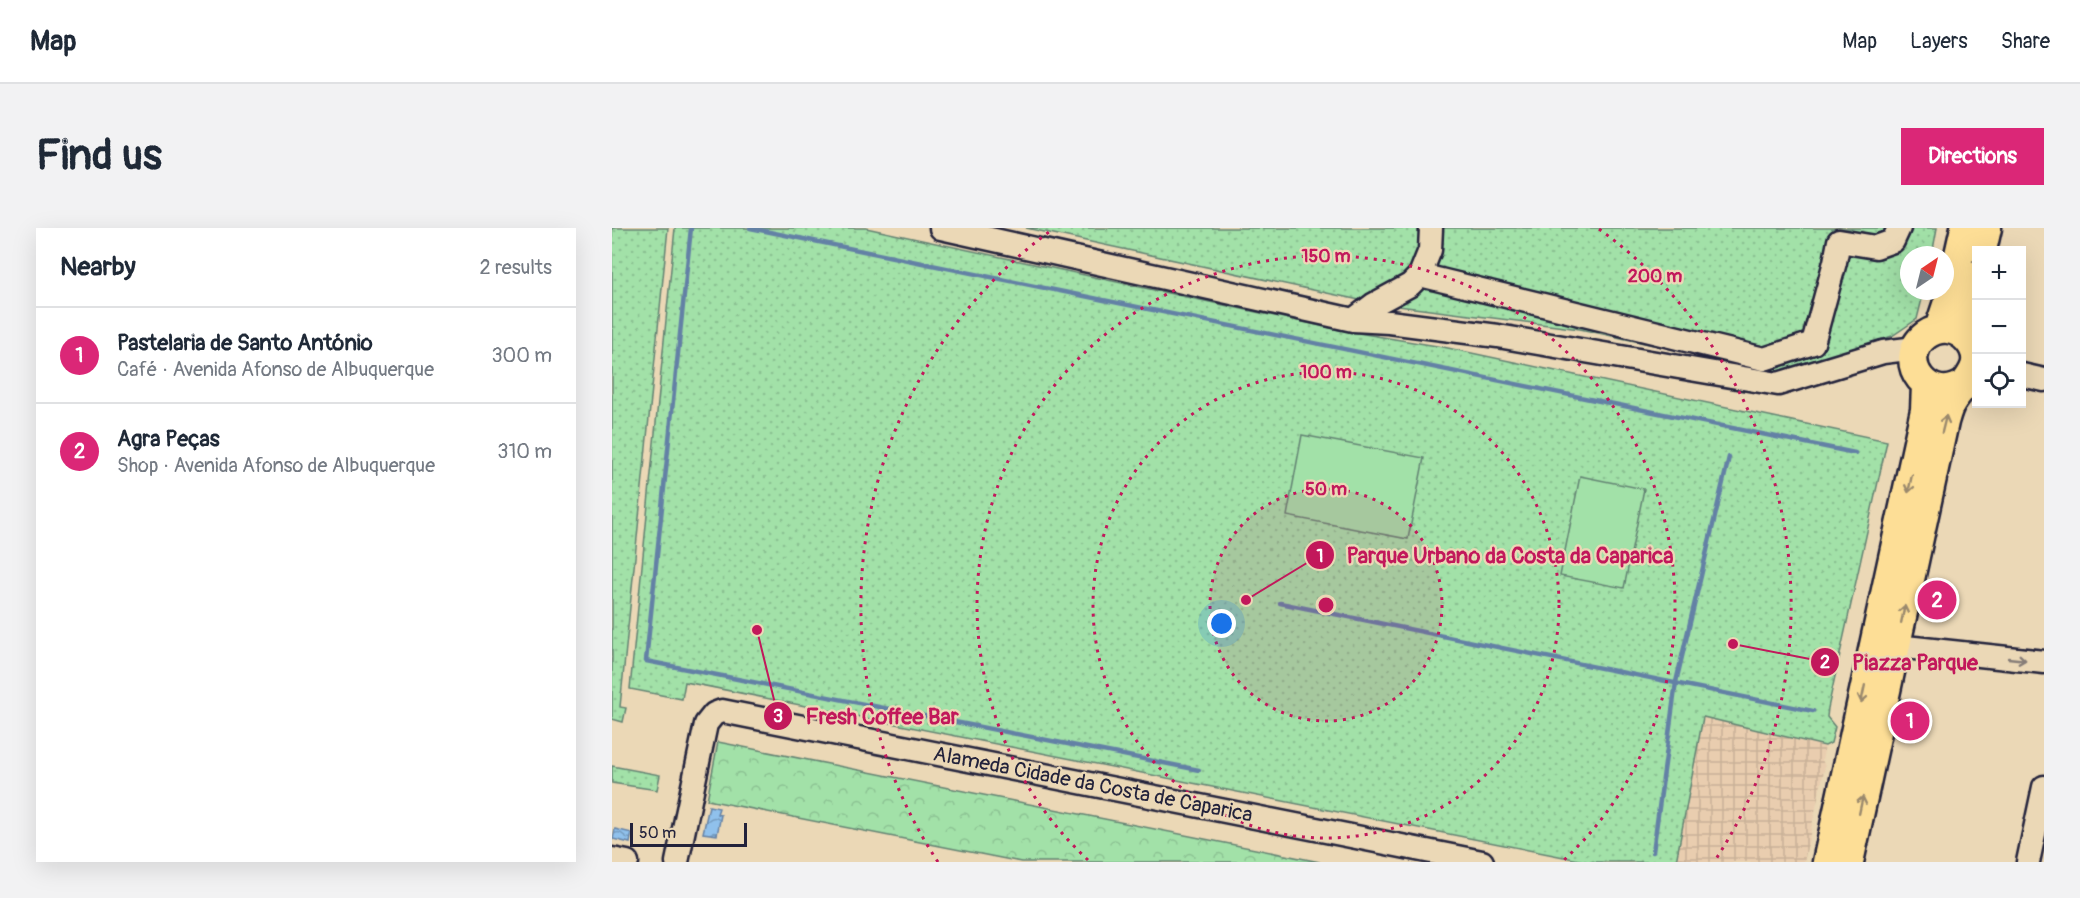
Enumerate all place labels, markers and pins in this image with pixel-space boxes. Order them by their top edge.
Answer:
callout: Parque Urbano da Costa da Caparica [1305,535,1686,575]
pin: 2 [1918,578,1956,622]
centre of rings [1316,595,1336,615]
callout: Piazza Parque [1810,642,1990,682]
callout: Fresh Coffee Bar [763,696,971,736]
pin: 1 [1890,698,1930,744]

